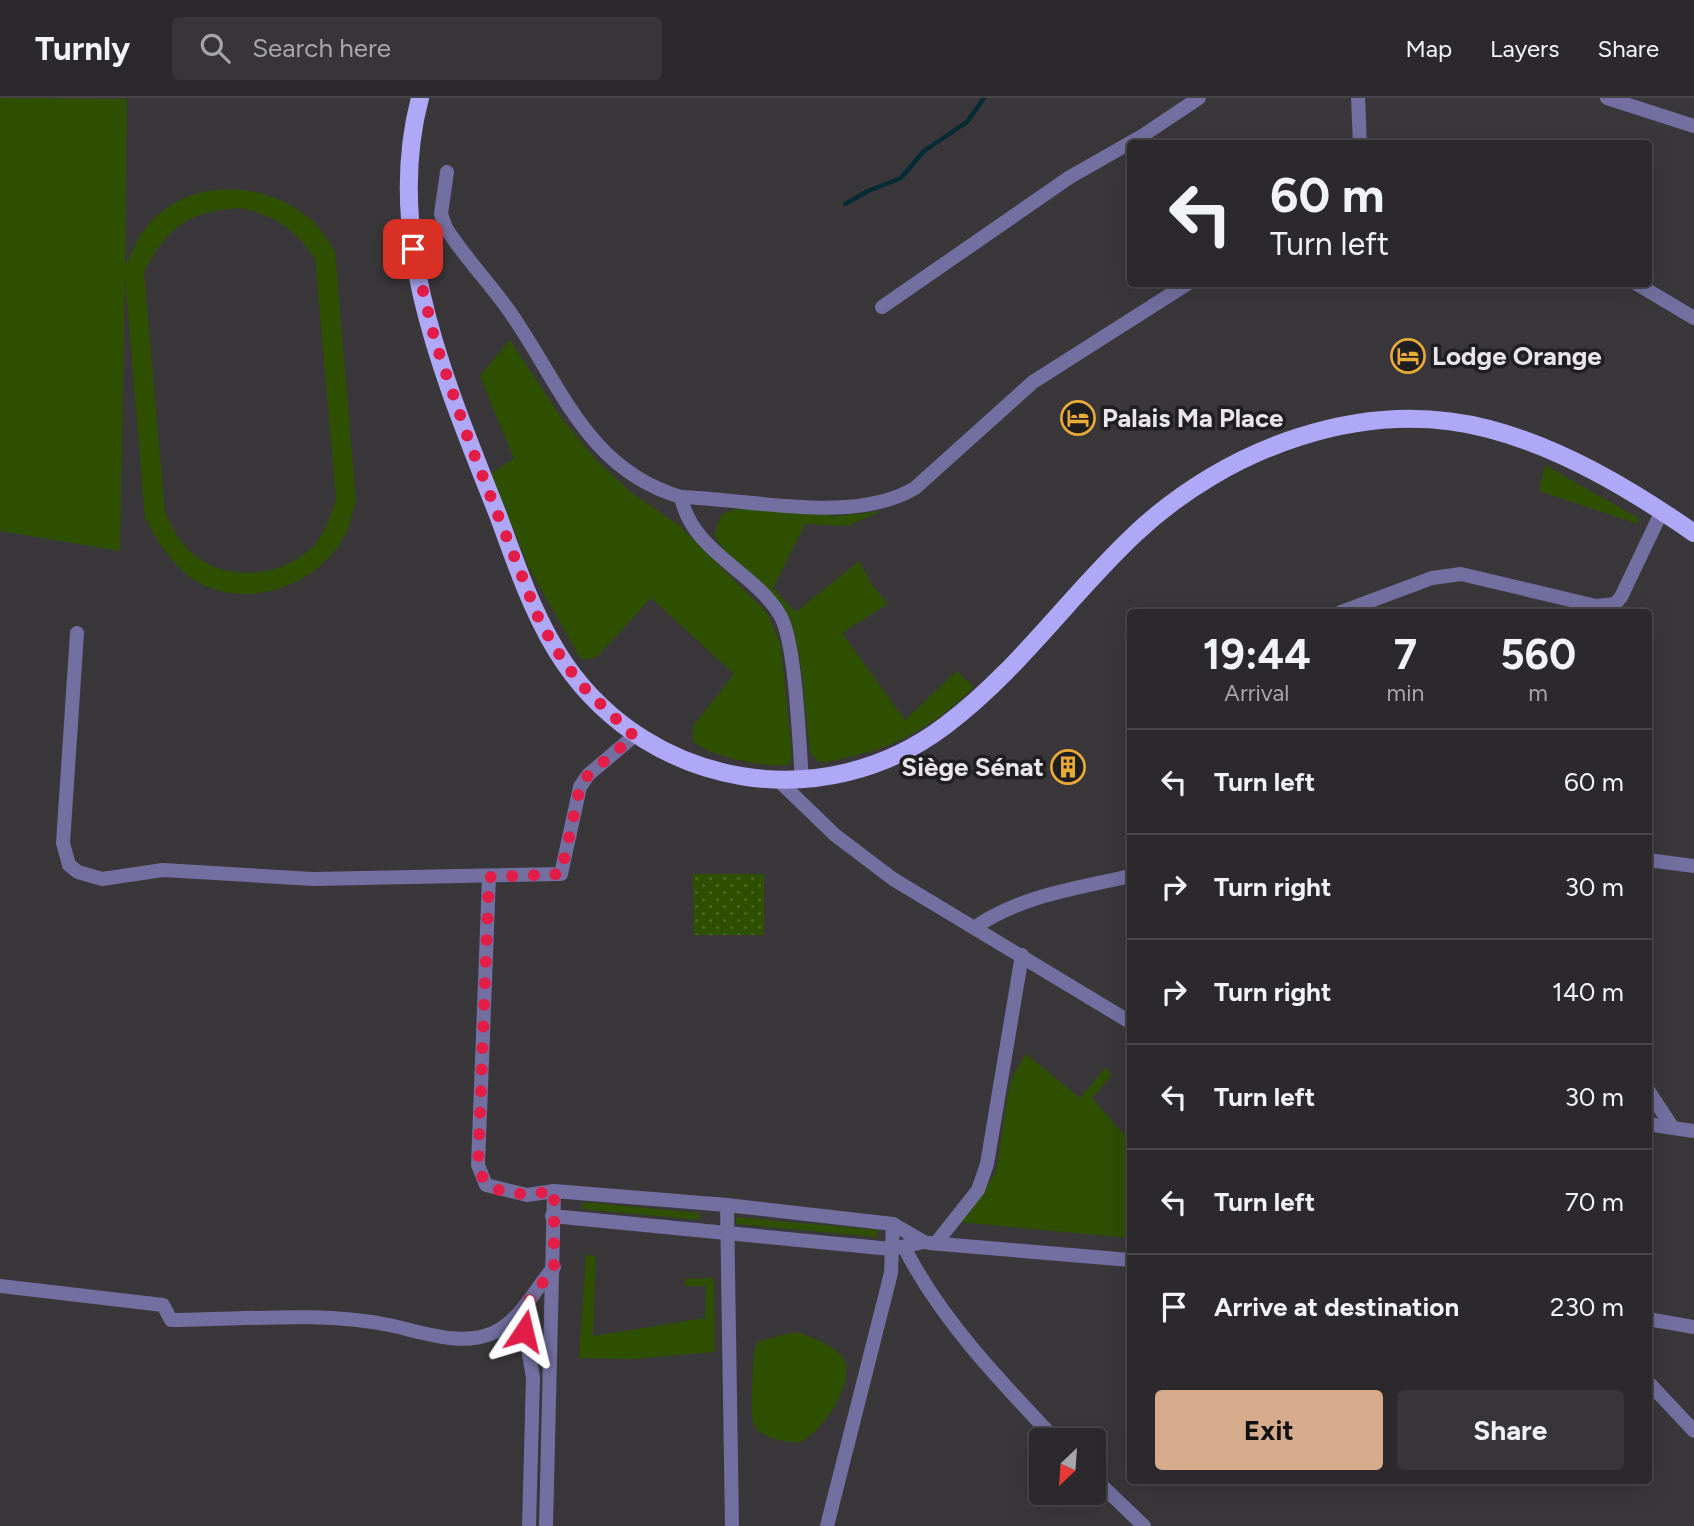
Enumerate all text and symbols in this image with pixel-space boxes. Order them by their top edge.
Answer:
search box [172,17,662,80]
text: Turnly [35,29,130,68]
icon: search [196,29,234,67]
text: Search here [252,32,391,64]
text: Map [1405,34,1452,63]
text: Layers [1490,34,1559,63]
text: Share [1597,34,1659,63]
text: 60 m [1270,165,1385,224]
icon: left [1155,168,1246,259]
pin [383,219,443,279]
text: Turn left [1270,225,1389,263]
icon: arrive [394,230,432,268]
hotel icon: Lodge Orange [1389,337,1427,375]
place label: Lodge Orange [1432,340,1602,372]
hotel icon: Palais Ma Place [1059,399,1097,437]
place label: Palais Ma Place [1102,402,1284,434]
text: 19:44 [1203,629,1311,680]
text: 7 [1394,629,1417,680]
text: 560 [1500,629,1576,680]
text: Arrival [1224,679,1289,707]
text: min [1387,679,1424,707]
text: m [1528,679,1548,707]
building icon: Siège Sénat [1049,748,1087,786]
place label: Siège Sénat [901,751,1044,783]
icon: left [1155,763,1193,801]
text: Turn left [1214,766,1315,798]
text: 60 m [1564,766,1624,798]
icon: right [1155,868,1193,906]
text: Turn right [1214,871,1331,903]
text: 30 m [1565,871,1624,903]
icon: right [1155,973,1193,1011]
text: Turn right [1214,976,1331,1008]
text: 140 m [1552,976,1624,1008]
icon: left [1155,1078,1193,1116]
text: Turn left [1214,1081,1315,1113]
text: 30 m [1565,1081,1624,1113]
icon: left [1155,1183,1193,1221]
text: Turn left [1214,1186,1315,1218]
text: 70 m [1565,1186,1624,1218]
icon: arrive [1155,1288,1193,1326]
text: Arrive at destination [1214,1291,1459,1323]
text: 230 m [1550,1291,1624,1323]
position arrow [487,1294,561,1368]
button: Exit [1155,1390,1383,1470]
button: Share [1397,1390,1624,1470]
north arrow [1029,1428,1106,1505]
map controls [1029,1428,1106,1505]

